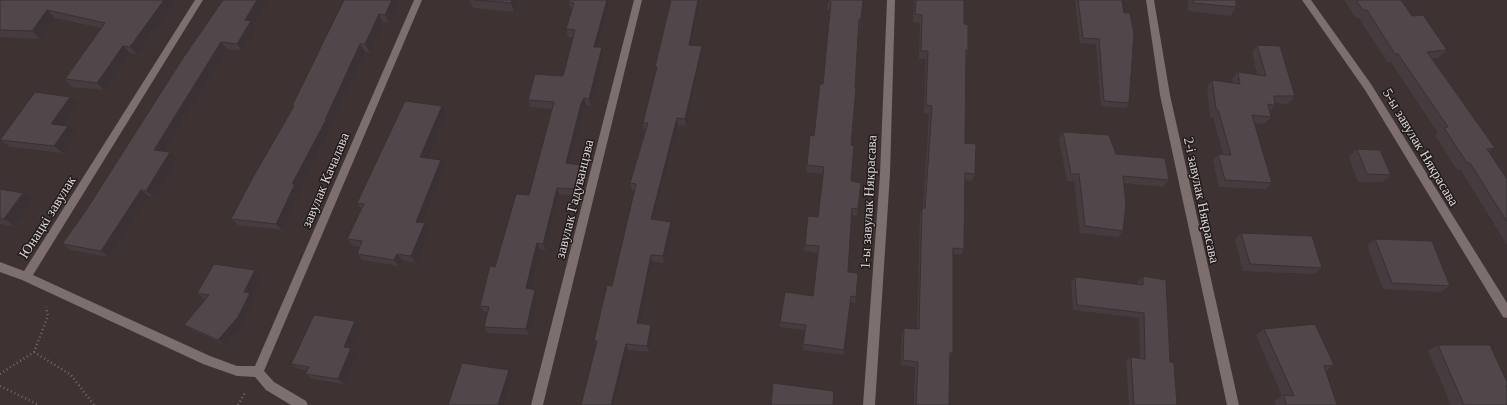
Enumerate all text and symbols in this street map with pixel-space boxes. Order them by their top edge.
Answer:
street label: 5-ы завулак Някрасава [1380,86,1462,209]
street label: завулак Качалава [299,130,353,230]
street label: 1-ы завулак Някрасава [857,134,880,269]
street label: 2-і завулак Някрасава [1181,136,1222,265]
street label: завулак Гадуванцэва [552,137,597,260]
street label: Юнацкі завулак [16,173,79,261]

